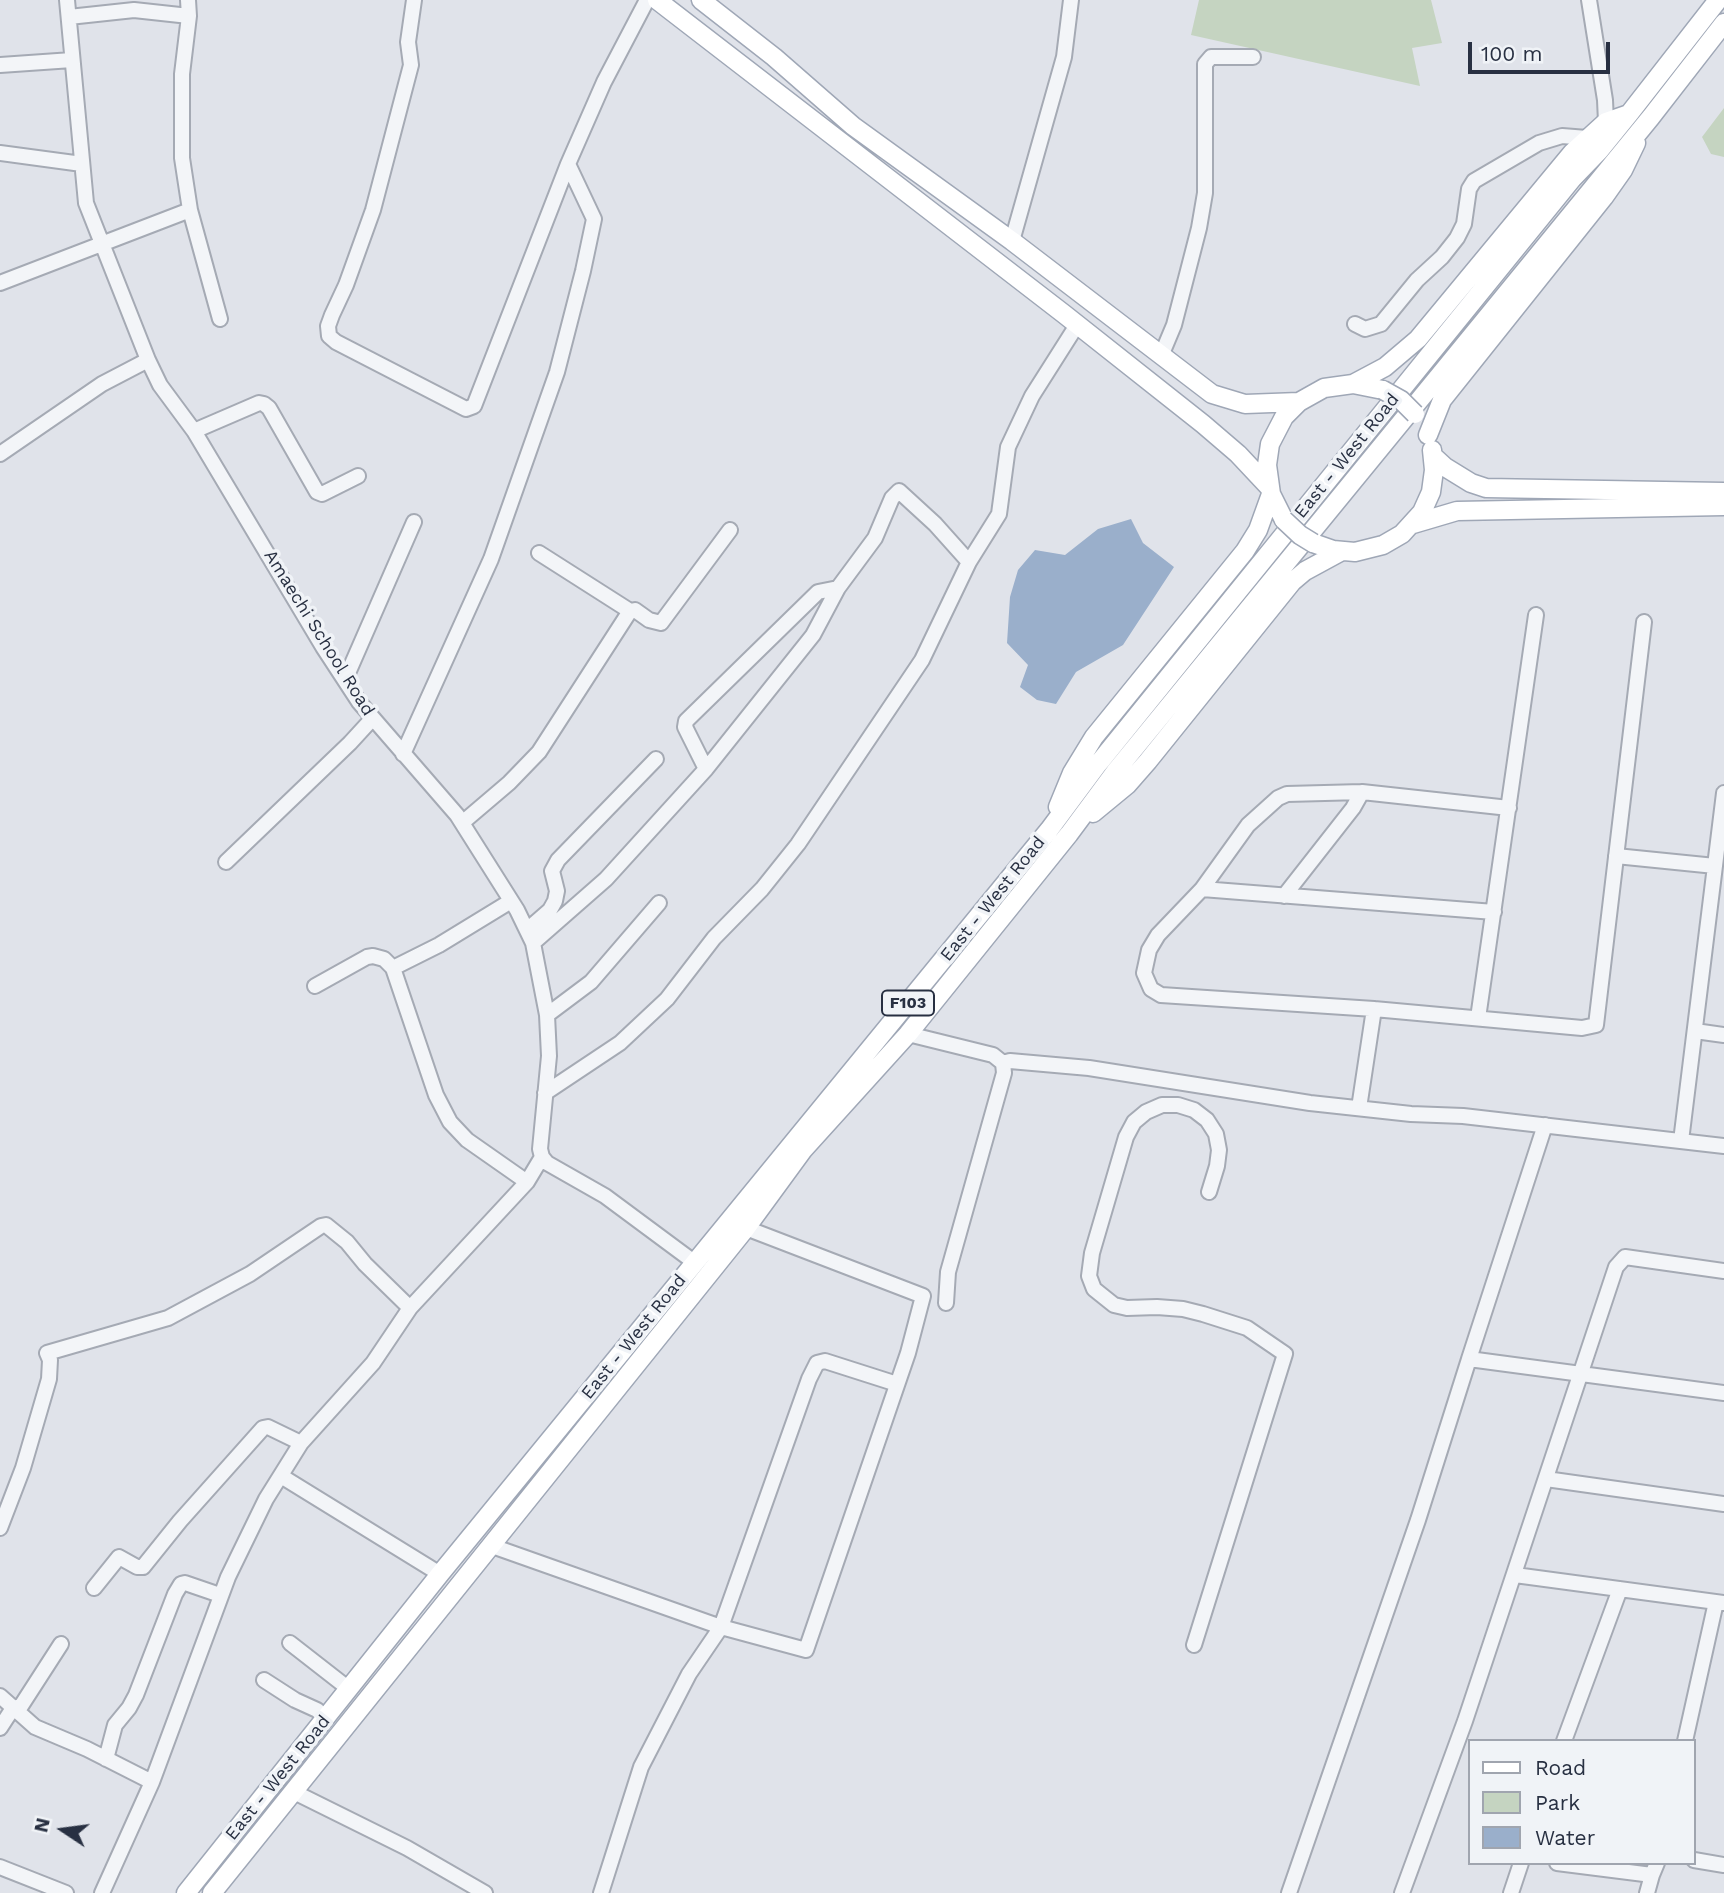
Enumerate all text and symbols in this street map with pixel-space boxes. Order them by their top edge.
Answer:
scale bar [1472,28,1614,72]
text: 100 m [1481,41,1543,66]
street label: East - West Road [1290,389,1404,523]
street label: Amaechi School Road [259,546,379,720]
street label: East - West Road [936,832,1050,966]
road number: F103 [882,990,934,1015]
street label: East - West Road [577,1270,691,1404]
street label: East - West Road [221,1711,335,1845]
legend [1468,1739,1696,1865]
text: Road [1535,1755,1586,1780]
text: Park [1535,1790,1580,1815]
north arrow [28,1795,98,1865]
text: N [29,1816,55,1835]
text: Water [1535,1825,1595,1850]

